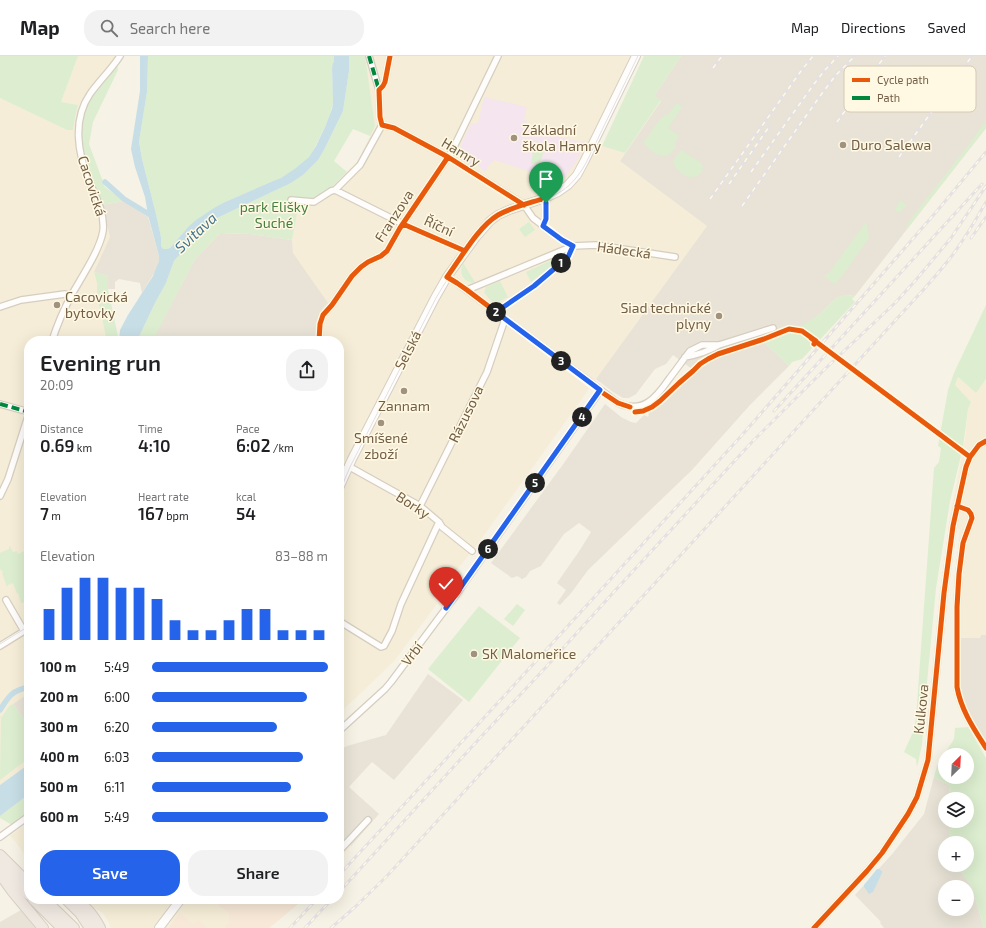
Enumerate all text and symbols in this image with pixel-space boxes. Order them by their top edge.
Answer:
search box [84,10,364,46]
text: Map [20,16,60,39]
icon: search [98,17,120,39]
text: Search here [130,19,210,37]
text: Map [791,19,819,36]
text: Directions [841,19,906,36]
text: Saved [928,19,966,36]
legend [844,66,976,112]
text: Cycle path [877,73,929,86]
text: Path [877,91,900,104]
place label: Základní škola Hamry [522,121,602,154]
street label: Hamry [439,133,484,170]
marker: Základní škola Hamry [509,133,519,143]
place label: Duro Salewa [851,136,931,153]
marker: Duro Salewa [838,140,848,150]
street label: Cacovická [75,153,110,218]
pin [529,162,563,203]
icon: arrive [535,168,557,190]
street label: Franzova [370,186,417,245]
park label: park Elišky Suché [240,198,309,231]
water label: Svitava [171,208,220,256]
street label: Říční [422,212,457,240]
street label: Hádecká [596,237,652,262]
pin: 1 [551,253,571,273]
text: 1 [559,256,563,269]
place label: Cacovická bytovky [65,288,128,321]
place label: Siad technické plyny [620,299,712,332]
marker: Cacovická bytovky [52,300,62,310]
pin: 2 [486,302,506,322]
text: 2 [493,305,499,318]
marker: Siad technické plyny [714,311,724,321]
street label: Selská [391,327,425,372]
text: Evening run [40,349,161,375]
button: share [286,349,328,391]
pin: 3 [551,351,571,371]
text: 3 [558,354,564,367]
text: 20:09 [40,377,74,393]
street label: Rázusova [444,382,487,445]
marker: Zannam [399,386,409,396]
place label: Zannam [378,397,430,414]
pin: 4 [572,407,592,427]
text: 4 [578,410,586,423]
marker: Smíšené zboží [376,418,386,428]
text: Distance [40,422,83,435]
text: Time [138,422,163,435]
text: Pace [236,422,260,435]
place label: Smíšené zboží [354,429,408,462]
text: 0.69 [40,435,74,455]
text: 4:10 [138,435,171,455]
text: 6:02 [236,435,270,455]
text: km [74,441,92,454]
text: /km [270,441,294,454]
pin: 5 [525,473,545,493]
text: 5 [532,476,538,489]
street label: Borky [393,487,434,522]
text: Elevation [40,490,87,503]
text: Heart rate [138,490,189,503]
text: kcal [236,490,256,503]
text: 7 [40,503,49,523]
text: 167 [138,503,164,523]
text: 54 [236,503,256,523]
text: m [49,509,61,522]
text: bpm [164,509,189,522]
pin: 6 [478,539,498,559]
text: 6 [485,542,491,555]
text: Elevation [40,548,95,564]
text: 83–88 m [275,548,328,564]
pin [429,567,463,608]
icon: check [435,573,457,595]
street label: Vrbí [397,638,426,669]
place label: SK Malomeřice [482,645,576,662]
marker: SK Malomeřice [469,649,479,659]
text: 100 m [40,659,76,675]
text: 5:49 [104,659,129,675]
street label: Kulkova [909,683,932,735]
text: 200 m [40,689,78,705]
text: 6:00 [104,689,130,705]
text: 300 m [40,719,78,735]
text: 6:20 [104,719,130,735]
north arrow [938,748,974,784]
map controls [938,748,974,916]
text: 400 m [40,749,79,765]
text: 6:03 [104,749,130,765]
text: 500 m [40,779,78,795]
text: 6:11 [104,779,125,795]
button: layers [938,792,974,828]
text: 600 m [40,809,78,825]
text: 5:49 [104,809,129,825]
button: + [938,836,974,872]
button: Save [40,850,180,896]
button: Share [188,850,328,896]
button: − [938,880,974,916]

